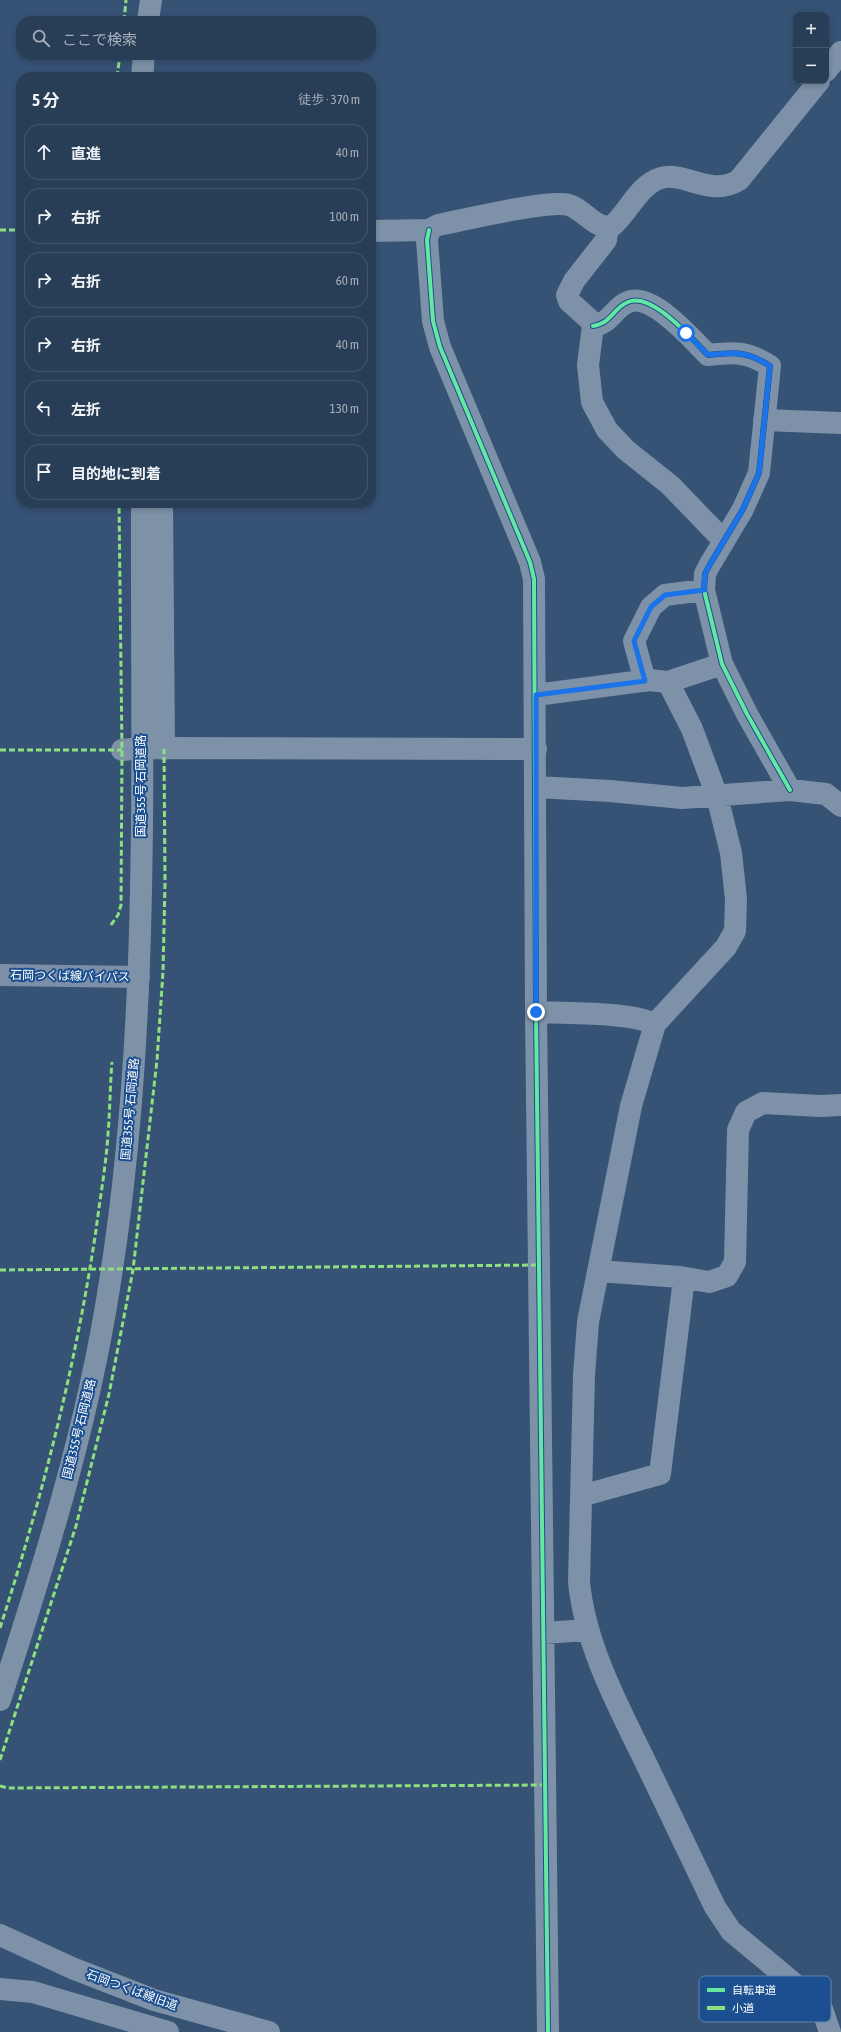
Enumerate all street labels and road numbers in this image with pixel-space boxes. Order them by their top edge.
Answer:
street label: 国道355号 石岡道路 [134,735,148,837]
street label: 石岡つくば線バイパス [10,968,130,984]
street label: 国道355号 石岡道路 [119,1057,141,1161]
street label: 国道355号 石岡道路 [60,1378,98,1480]
street label: 石岡つくば線旧道 [84,1967,180,2013]

